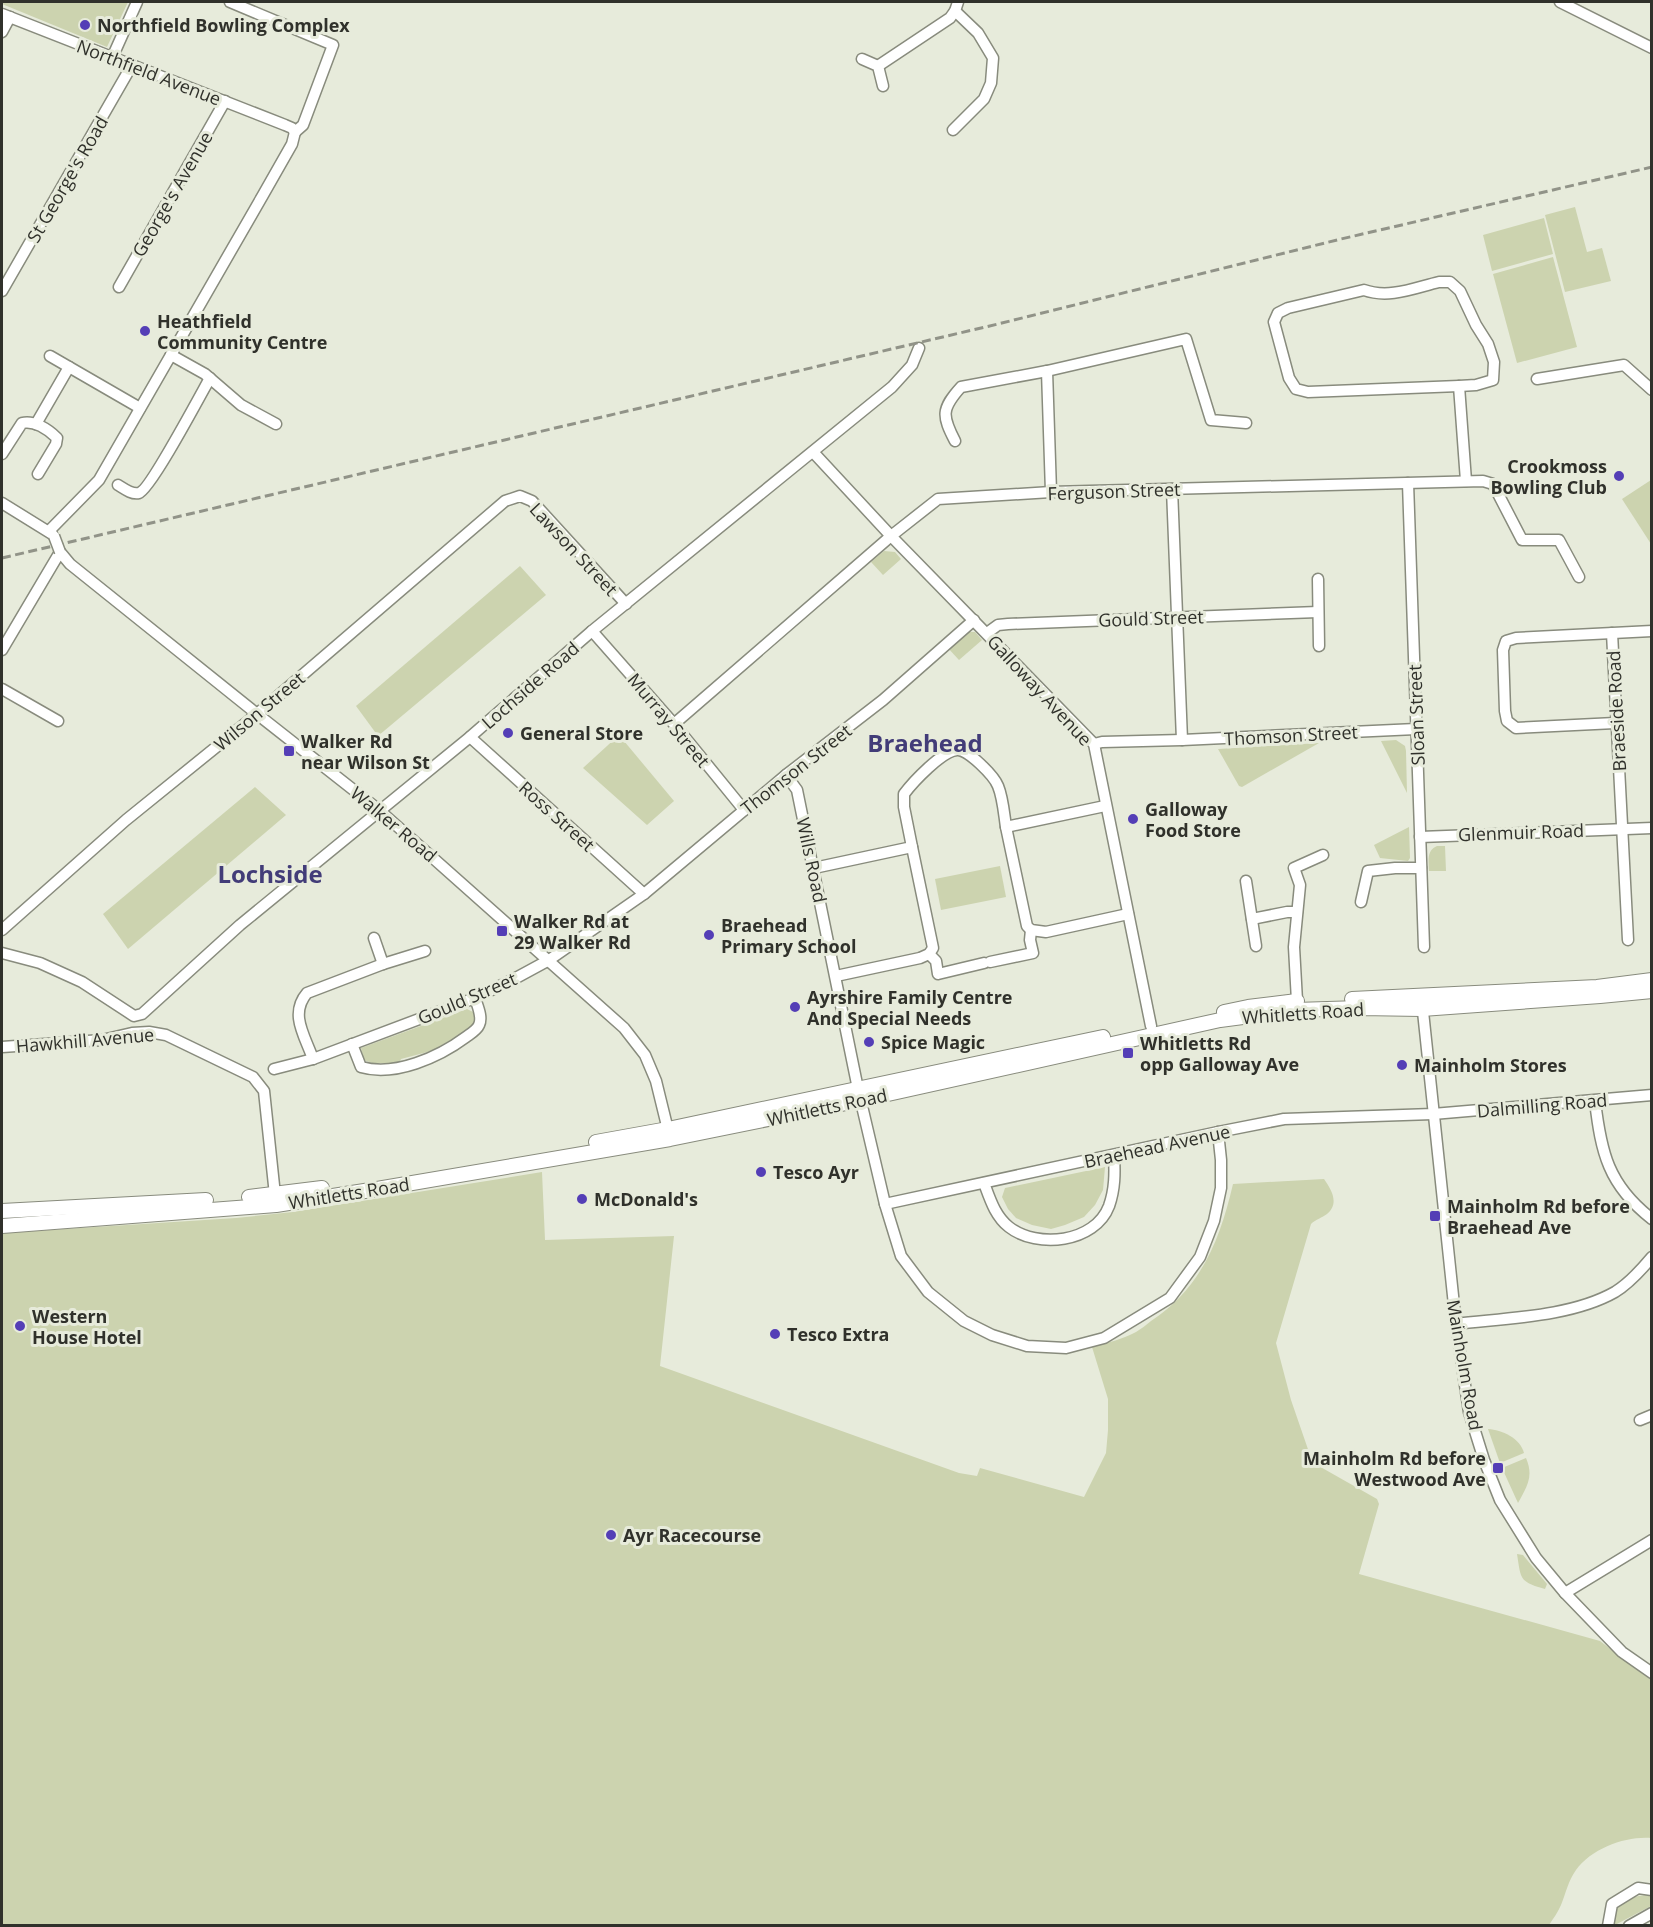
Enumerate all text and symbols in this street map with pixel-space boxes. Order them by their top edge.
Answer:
place label: Northfield Bowling Complex [97,13,350,37]
marker: Northfield Bowling Complex [78,18,92,32]
street label: Northfield Avenue [73,33,225,111]
street label: St George's Road [21,111,113,247]
street label: George's Avenue [126,127,218,261]
place label: Heathfield Community Centre [157,309,327,354]
marker: Heathfield Community Centre [138,324,152,338]
place label: Crookmoss Bowling Club [1491,454,1607,499]
marker: Crookmoss Bowling Club [1612,469,1626,483]
street label: Ferguson Street [1047,477,1181,505]
street label: Lawson Street [525,497,623,601]
street label: Gould Street [1098,604,1204,632]
street label: Galloway Avenue [982,629,1098,751]
street label: Lochside Road [476,636,584,734]
street label: Braeside Road [1601,650,1631,772]
street label: Sloan Street [1402,664,1430,766]
street label: Wilson Street [209,666,309,756]
street label: Murray Street [623,668,715,772]
street label: Thomson Street [736,718,856,820]
street label: Thomson Street [1224,720,1358,750]
place label: General Store [520,721,643,745]
marker: General Store [501,726,515,740]
district label: Braehead [867,726,983,759]
place label: Walker Rd near Wilson St [301,729,430,774]
marker: Walker Rd near Wilson St [282,744,296,758]
street label: Ross Street [514,776,600,856]
street label: Walker Road [346,781,442,867]
place label: Galloway Food Store [1145,797,1241,842]
marker: Galloway Food Store [1126,812,1140,826]
street label: Wills Road [791,815,833,905]
street label: Glenmuir Road [1458,818,1584,846]
district label: Lochside [217,857,323,890]
place label: Walker Rd at 29 Walker Rd [514,909,631,954]
place label: Braehead Primary School [721,913,856,958]
marker: Walker Rd at 29 Walker Rd [495,924,509,938]
marker: Braehead Primary School [702,928,716,942]
street label: Gould Street [414,966,520,1030]
place label: Ayrshire Family Centre And Special Needs [807,985,1012,1030]
street label: Whitletts Road [1241,997,1365,1029]
marker: Ayrshire Family Centre And Special Needs [788,1000,802,1014]
street label: Hawkhill Avenue [15,1022,155,1058]
place label: Spice Magic [881,1030,985,1054]
place label: Whitletts Rd opp Galloway Ave [1140,1031,1299,1076]
marker: Spice Magic [862,1035,876,1049]
marker: Whitletts Rd opp Galloway Ave [1121,1046,1135,1060]
place label: Mainholm Stores [1414,1053,1567,1077]
marker: Mainholm Stores [1395,1058,1409,1072]
street label: Whitletts Road [765,1083,889,1131]
street label: Dalmilling Road [1476,1087,1608,1123]
street label: Braehead Avenue [1082,1119,1232,1173]
place label: Tesco Ayr [773,1160,859,1184]
marker: Tesco Ayr [754,1165,768,1179]
street label: Whitletts Road [287,1172,411,1214]
place label: McDonald's [594,1187,698,1211]
marker: McDonald's [575,1192,589,1206]
place label: Mainholm Rd before Braehead Ave [1447,1194,1630,1239]
marker: Mainholm Rd before Braehead Ave [1428,1209,1442,1223]
street label: Mainholm Road [1442,1298,1488,1432]
place label: Western House Hotel [32,1304,142,1349]
marker: Western House Hotel [13,1319,27,1333]
place label: Tesco Extra [787,1322,889,1346]
marker: Tesco Extra [768,1327,782,1341]
place label: Mainholm Rd before Westwood Ave [1303,1446,1486,1491]
marker: Mainholm Rd before Westwood Ave [1491,1461,1505,1475]
place label: Ayr Racecourse [623,1523,761,1547]
marker: Ayr Racecourse [604,1528,618,1542]

